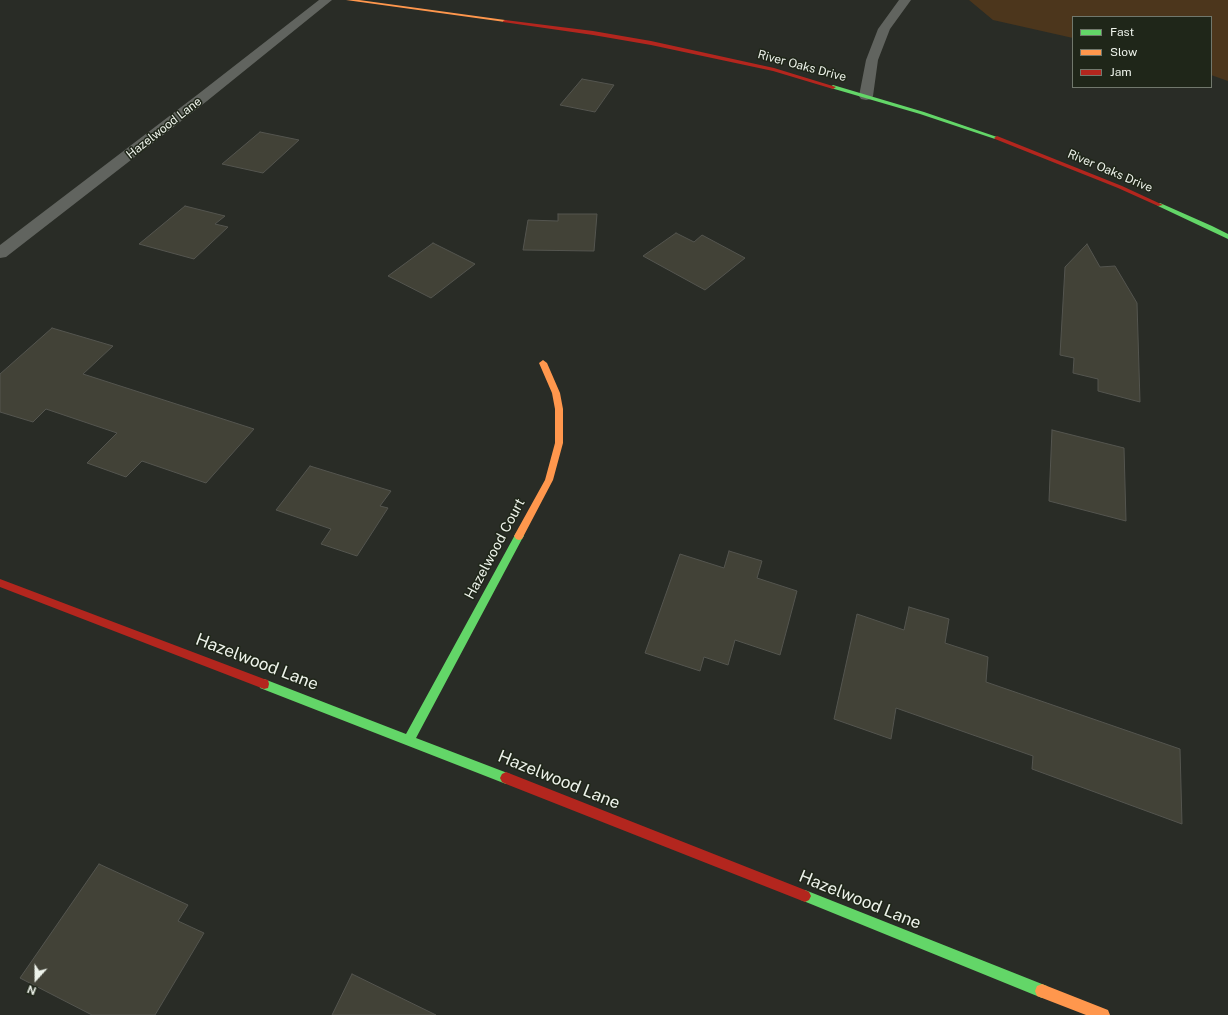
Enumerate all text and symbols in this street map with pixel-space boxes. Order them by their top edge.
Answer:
legend [1072,16,1212,88]
text: Fast [1110,25,1134,39]
text: Slow [1110,45,1137,59]
street label: River Oaks Drive [756,47,848,85]
text: Jam [1110,65,1132,79]
street label: Hazelwood Lane [123,94,205,162]
street label: River Oaks Drive [1065,147,1155,195]
street label: Hazelwood Court [461,496,529,602]
street label: Hazelwood Lane [193,629,321,695]
street label: Hazelwood Lane [495,746,623,814]
street label: Hazelwood Lane [796,866,924,934]
north arrow [16,959,56,999]
text: N [26,983,38,997]

